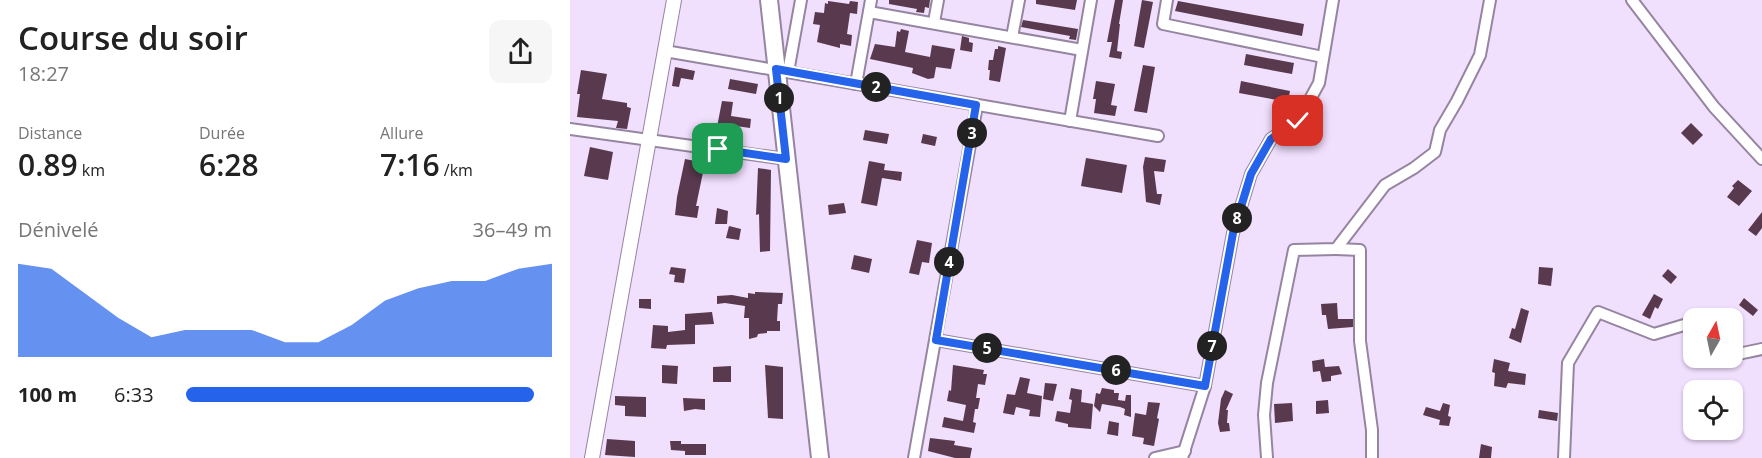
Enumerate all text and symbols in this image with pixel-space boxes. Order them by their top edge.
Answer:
text: Course du soir [18,15,248,60]
button: share [489,20,552,83]
text: 18:27 [18,60,69,87]
pin: 2 [861,72,891,102]
text: 2 [871,76,881,98]
pin: 1 [764,83,794,113]
text: 1 [774,87,784,109]
pin [1272,95,1323,146]
icon: check [1281,104,1314,137]
pin: 3 [957,118,987,148]
text: Distance [18,122,82,144]
text: Durée [199,122,245,144]
text: Allure [380,122,424,144]
text: 3 [967,122,977,144]
pin [692,123,743,174]
icon: arrive [701,132,734,165]
text: 0.89 [18,144,78,185]
text: 6:28 [199,144,259,185]
text: 7:16 [380,144,440,185]
text: km [78,159,105,181]
text: /km [440,159,473,181]
pin: 8 [1222,203,1252,233]
text: 8 [1232,207,1242,229]
text: Dénivelé [18,216,99,243]
text: 36–49 m [473,216,552,243]
pin: 4 [934,247,964,277]
text: 4 [944,251,954,273]
north arrow [1683,308,1743,368]
map controls [1683,308,1743,440]
pin: 7 [1197,331,1227,361]
pin: 5 [972,333,1002,363]
text: 7 [1207,335,1217,357]
text: 5 [982,337,992,359]
pin: 6 [1101,355,1131,385]
text: 6 [1111,359,1121,381]
button: locate [1683,380,1743,440]
text: 100 m [18,381,77,408]
text: 6:33 [114,381,154,408]

